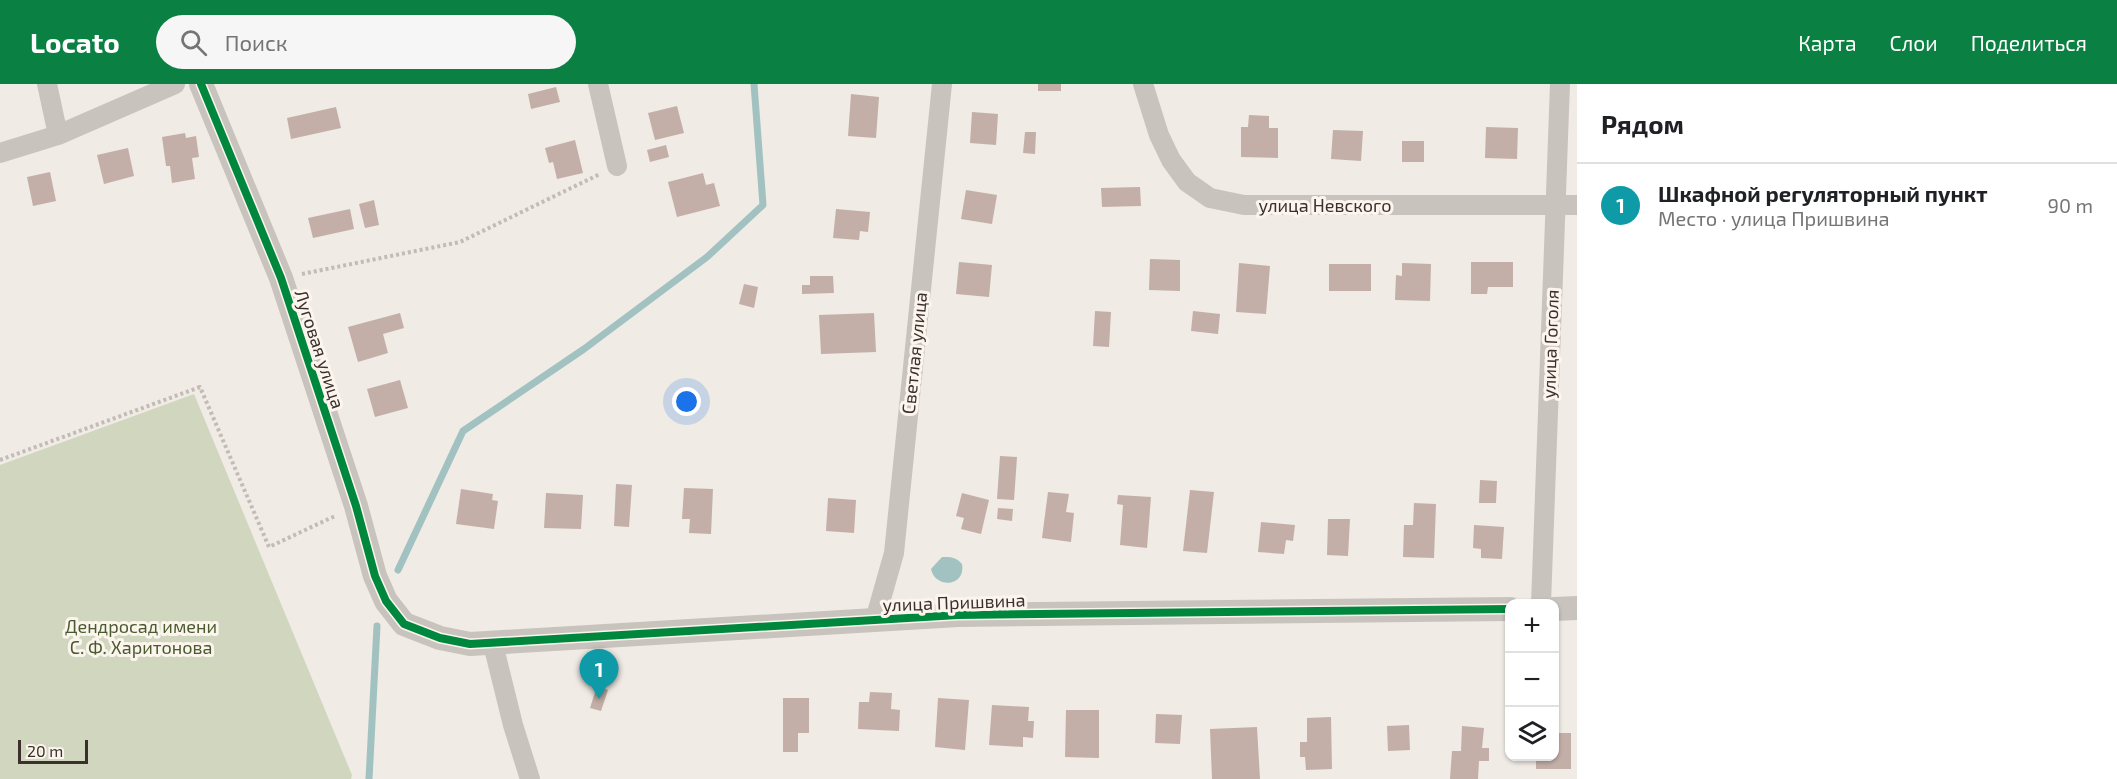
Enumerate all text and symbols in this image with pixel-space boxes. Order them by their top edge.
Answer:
search box [156,15,576,69]
text: Locato [30,25,120,59]
icon: search [177,26,210,59]
text: Поиск [225,29,288,55]
text: Карта [1798,30,1857,55]
text: Слои [1890,30,1938,55]
text: Поделиться [1971,30,2087,55]
text: Рядом [1601,108,1684,139]
text: Шкафной регуляторный пункт [1658,180,1987,206]
text: 1 [1616,193,1625,217]
text: 90 m [2048,193,2093,217]
street label: улица Невского [1258,194,1392,216]
text: Место · улица Пришвина [1658,206,1890,230]
street label: Луговая улица [290,287,350,411]
street label: улица Гоголя [1537,289,1563,399]
street label: Светлая улица [897,291,931,415]
your location [672,387,701,416]
street label: улица Пришвина [882,589,1026,615]
map controls [1505,599,1559,761]
button: + [1505,599,1559,653]
park label: Дендросад имени С. Ф. Харитонова [65,615,217,658]
pin: 1 [580,650,618,699]
button: − [1505,653,1559,707]
button: layers [1505,707,1559,761]
scale bar [18,737,88,764]
text: 20 m [27,741,63,760]

